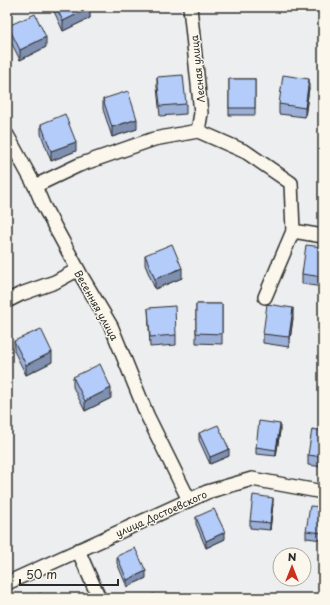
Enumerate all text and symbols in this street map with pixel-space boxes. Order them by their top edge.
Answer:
street label: Лесная улица [186,34,208,104]
street label: Весенняя улица [71,267,123,344]
street label: улица Достоевского [113,486,210,540]
north arrow [272,547,312,587]
text: N [288,548,297,565]
scale bar [20,561,118,587]
text: 50 m [26,565,57,583]

